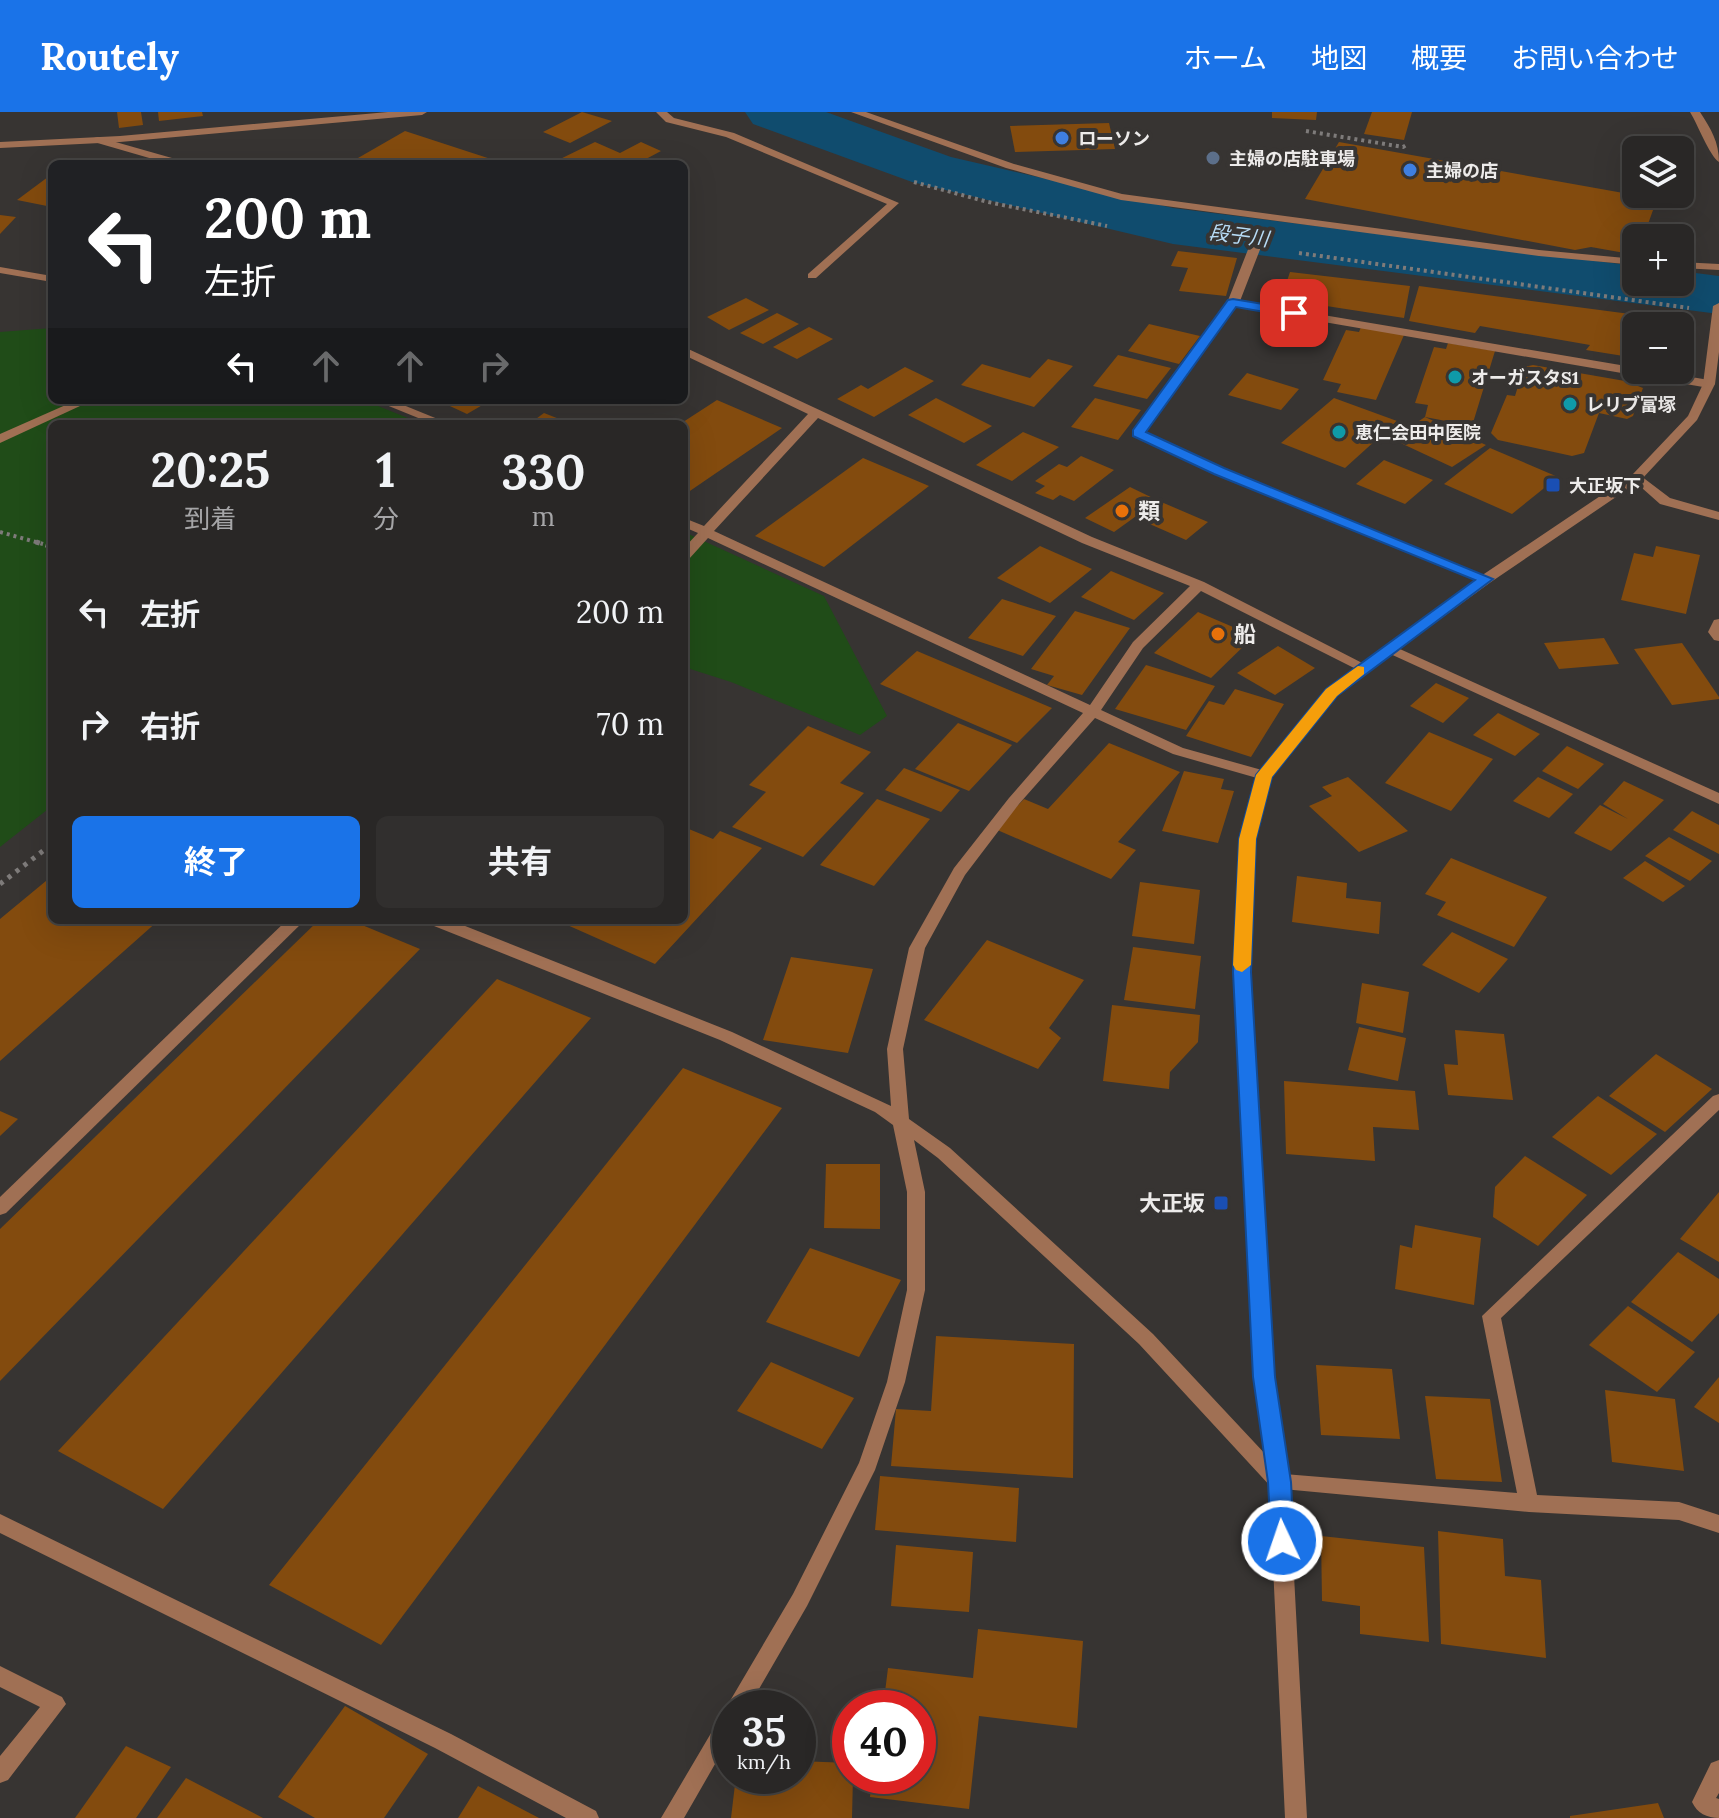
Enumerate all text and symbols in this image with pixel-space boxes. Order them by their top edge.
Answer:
text: Routely [40,32,179,80]
text: ホーム [1184,40,1267,76]
text: 地図 [1311,40,1367,76]
text: 概要 [1411,40,1467,76]
text: お問い合わせ [1511,40,1679,76]
place label: ローソン [1078,127,1150,150]
marker: ローソン [1053,129,1071,147]
map controls [1622,136,1694,384]
button: layers [1622,136,1694,208]
place label: 主婦の店駐車場 [1229,147,1355,170]
marker: 主婦の店駐車場 [1204,149,1222,167]
place label: 主婦の店 [1426,159,1498,182]
marker: 主婦の店 [1401,161,1419,179]
text: 200 m [204,182,371,253]
icon: left [72,192,176,296]
water label: 段子川 [1208,219,1272,251]
button: + [1622,224,1694,296]
text: 左折 [204,258,276,304]
pin [1260,279,1328,347]
icon: arrive [1272,291,1316,335]
button: − [1622,312,1694,384]
icon: left [220,344,264,388]
icon: ahead [304,344,348,388]
icon: ahead [388,344,432,388]
icon: right [472,344,516,388]
place label: オーガスタS1 [1471,366,1579,389]
marker: オーガスタS1 [1446,368,1464,386]
place label: レリブ富塚 [1586,393,1676,416]
marker: レリブ富塚 [1561,395,1579,413]
place label: 恵仁会田中医院 [1355,421,1481,444]
marker: 恵仁会田中医院 [1330,423,1348,441]
text: 20:25 [151,439,270,500]
text: 1 [376,439,395,500]
text: 330 [501,441,585,502]
place label: 大正坂下 [1569,474,1641,497]
marker: 大正坂下 [1544,476,1562,494]
place label: 類 [1138,497,1160,525]
text: m [532,500,555,533]
text: 到着 [184,502,236,535]
text: 分 [373,502,399,535]
marker: 類 [1113,502,1131,520]
icon: left [72,590,116,634]
text: 200 m [576,593,664,631]
text: 左折 [140,595,200,633]
place label: 船 [1234,620,1256,648]
marker: 船 [1209,625,1227,643]
icon: right [72,702,116,746]
text: 70 m [597,705,664,743]
text: 右折 [140,707,200,745]
button: 終了 [72,816,360,908]
button: 共有 [376,816,664,908]
place label: 大正坂 [1139,1189,1205,1217]
marker: 大正坂 [1212,1194,1230,1212]
position arrow [1240,1499,1324,1583]
speed limit sign: 40 [832,1690,936,1794]
text: 35 [742,1706,786,1757]
text: km/h [737,1749,791,1774]

